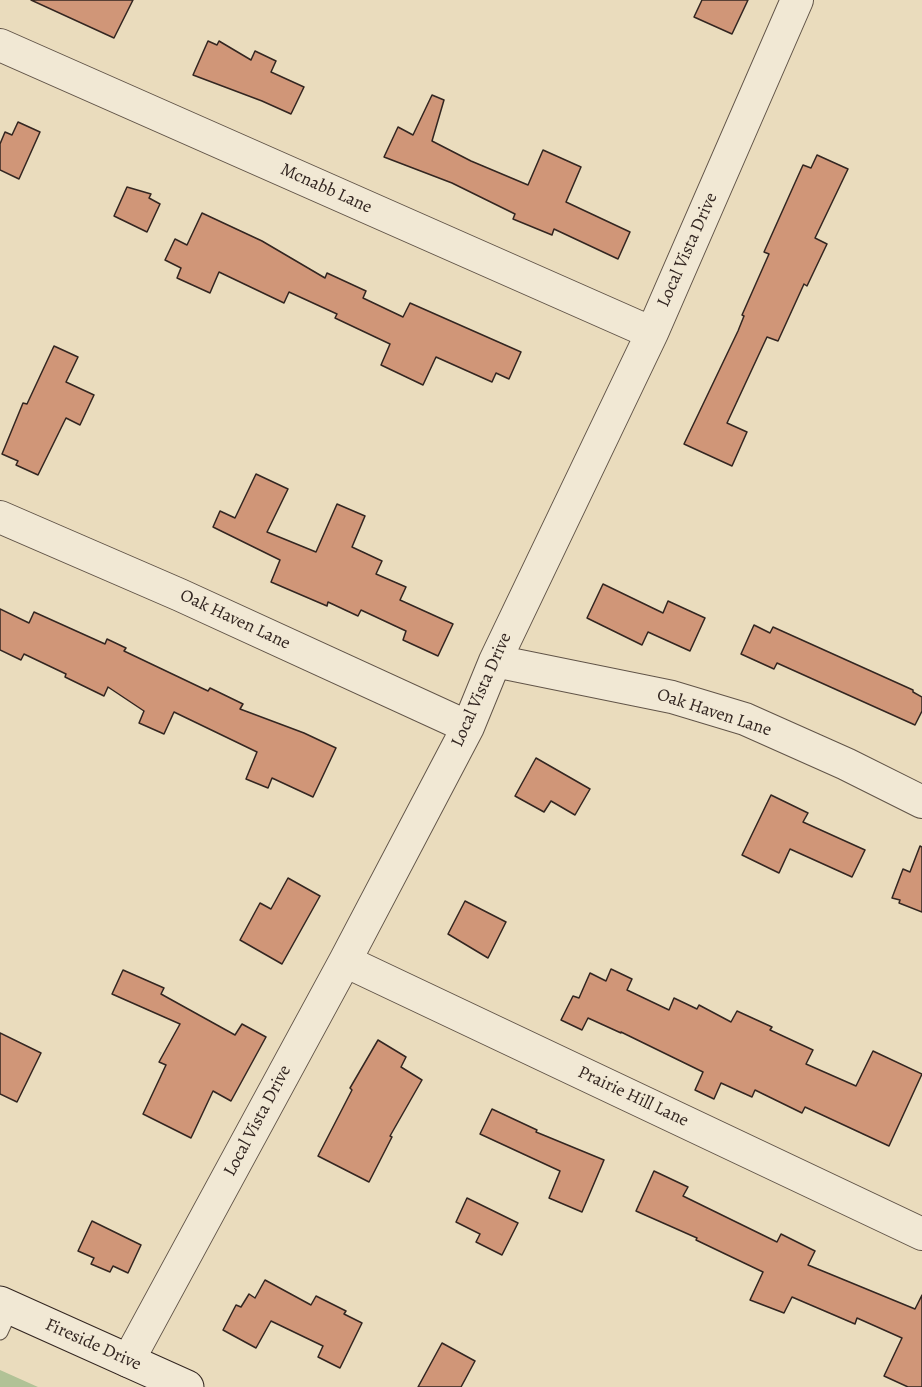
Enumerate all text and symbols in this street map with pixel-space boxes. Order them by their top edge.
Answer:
street label: Mcnabb Lane [277,159,375,219]
street label: Local Vista Drive [653,190,723,310]
street label: Oak Haven Lane [176,585,294,655]
street label: Local Vista Drive [447,630,517,750]
street label: Oak Haven Lane [654,684,774,742]
street label: Local Vista Drive [220,1062,296,1180]
street label: Prairie Hill Lane [574,1062,692,1132]
street label: Fireside Drive [42,1314,144,1376]

